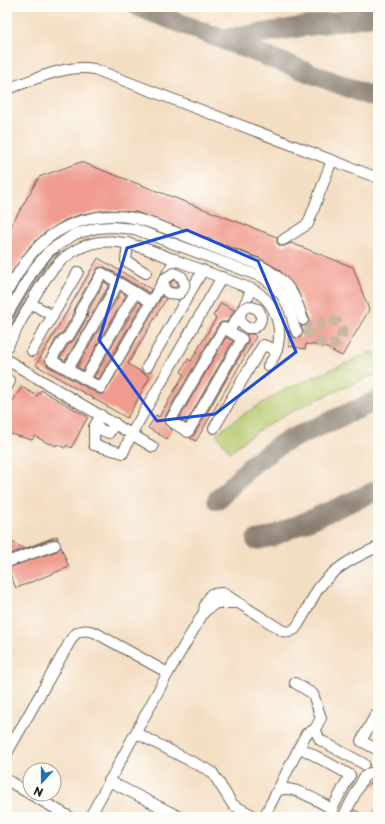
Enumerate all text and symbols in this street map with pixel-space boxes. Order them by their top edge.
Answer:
north arrow [22,762,62,802]
text: N [31,782,45,801]

